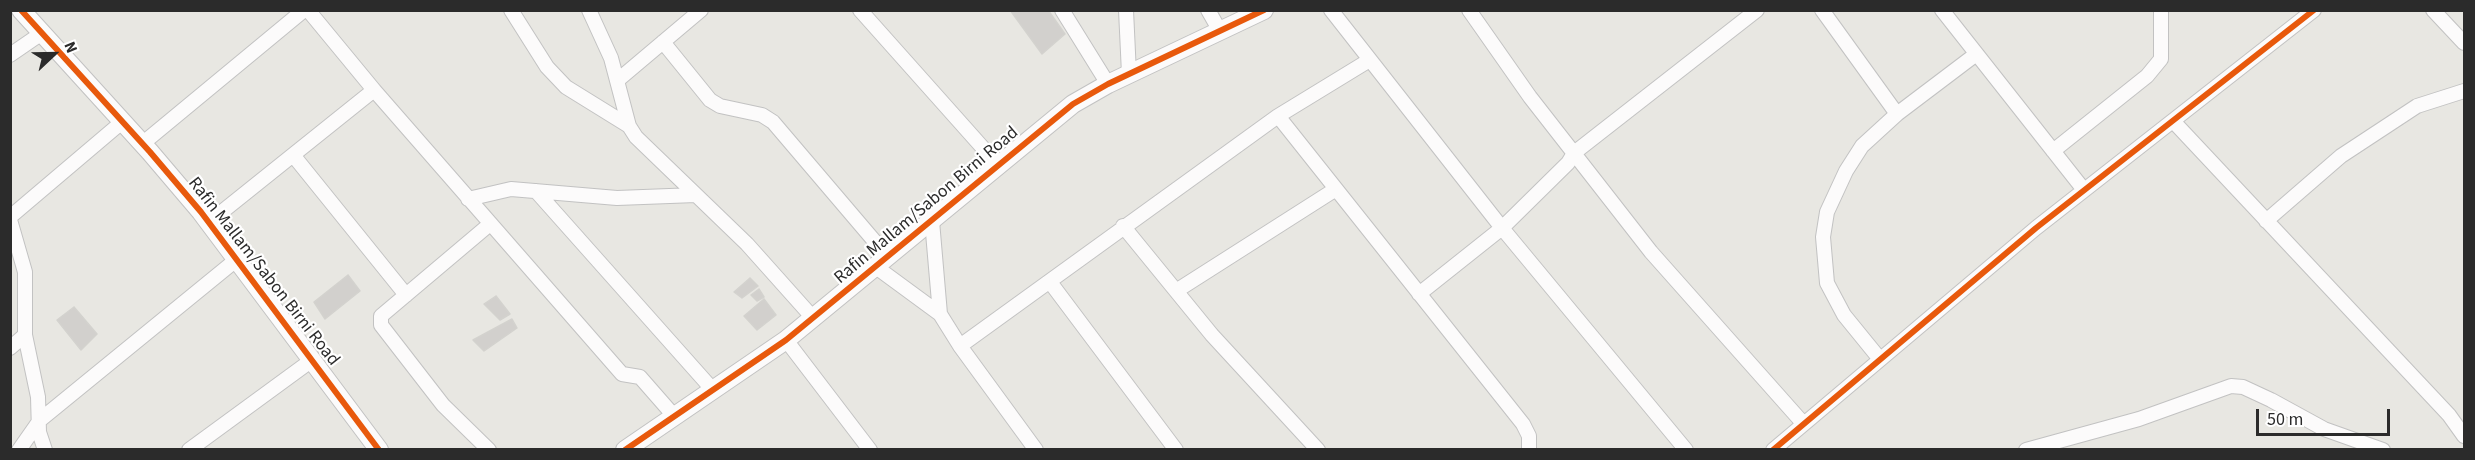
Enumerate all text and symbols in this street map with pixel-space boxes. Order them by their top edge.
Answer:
north arrow [24,24,84,84]
text: N [58,38,83,56]
street label: Rafin Mallam/Sabon Birni Road [831,123,1023,289]
street label: Rafin Mallam/Sabon Birni Road [183,173,343,371]
scale bar [2259,397,2392,435]
text: 50 m [2267,407,2303,432]

